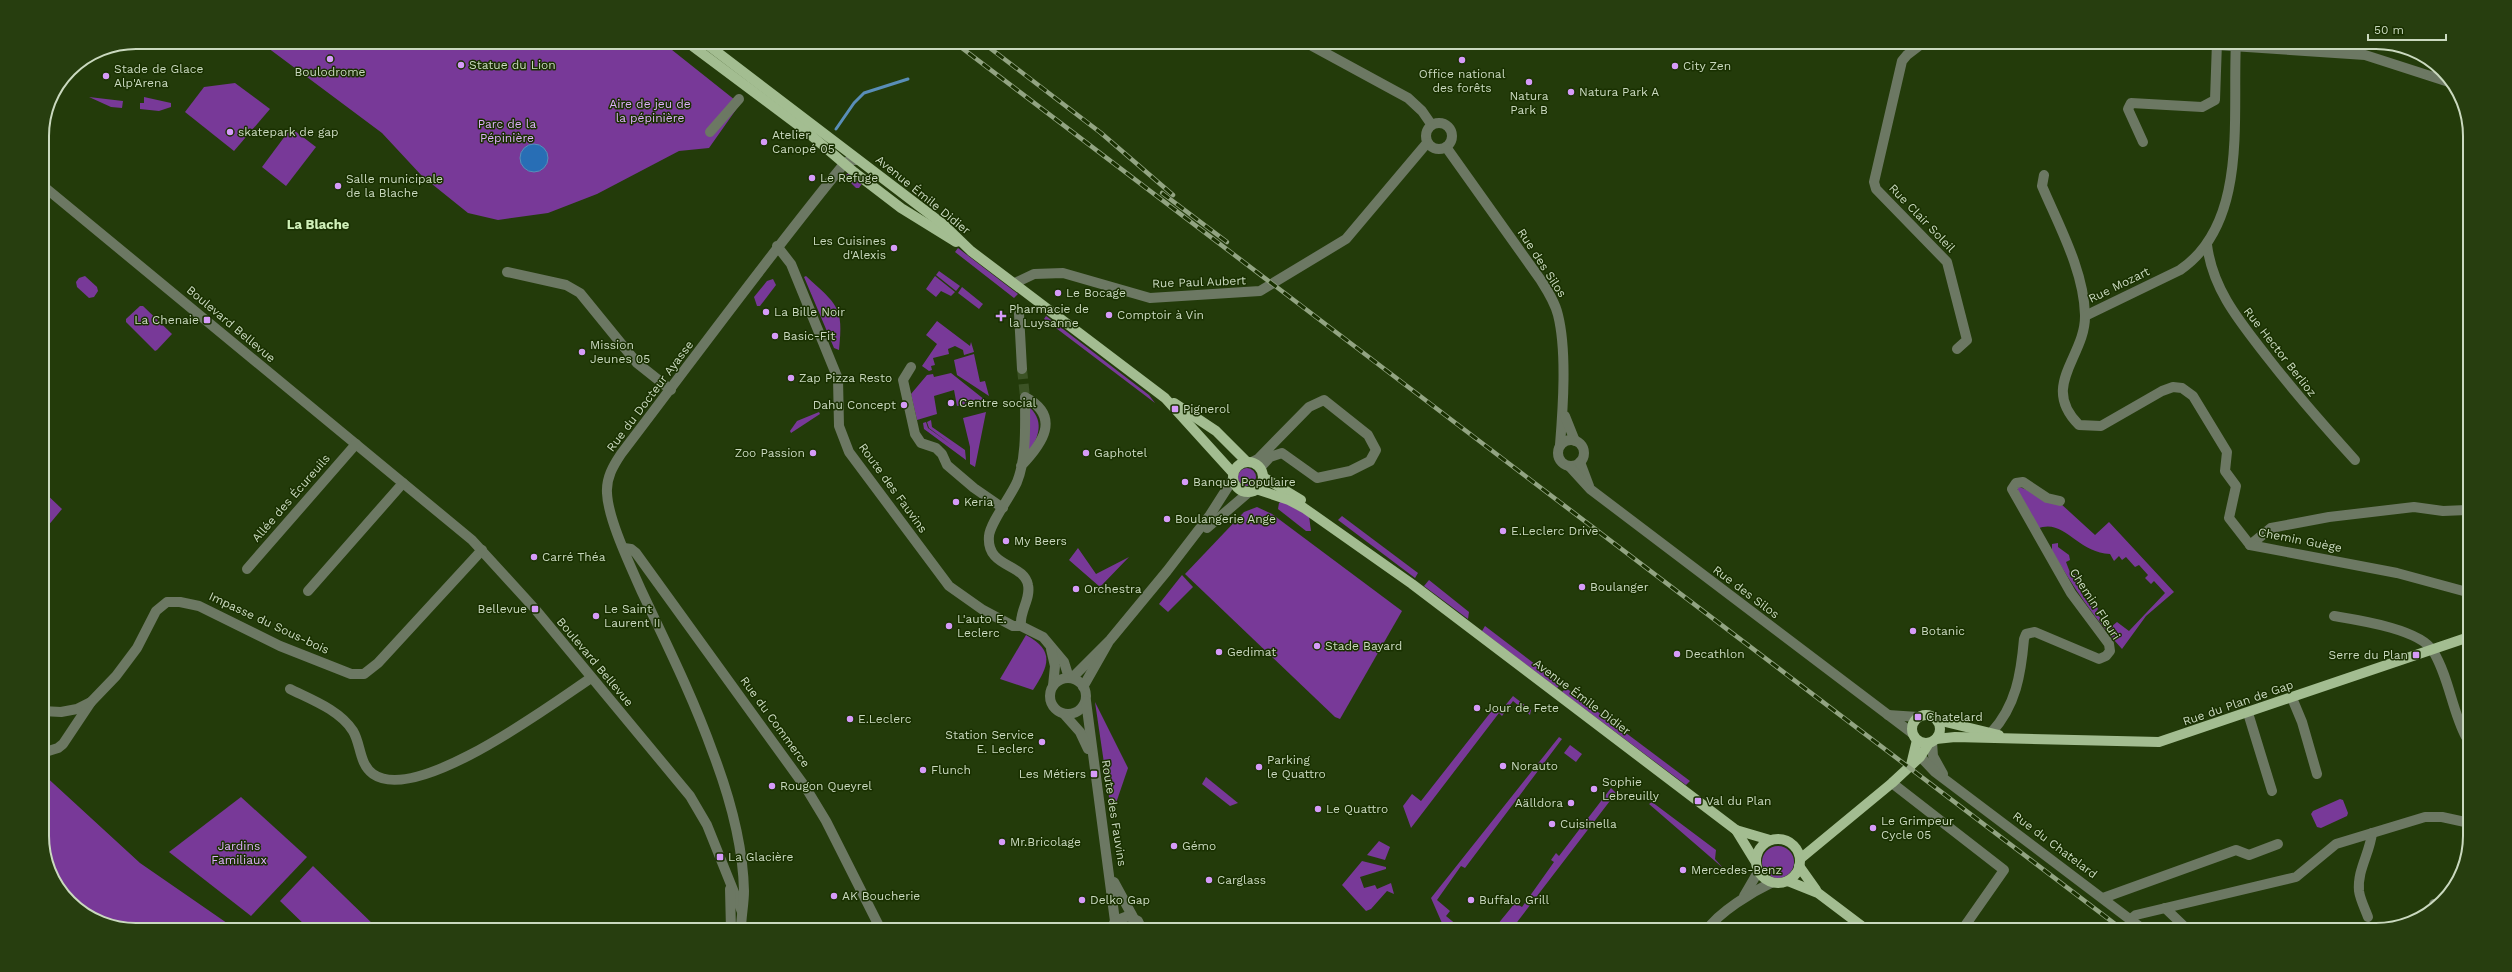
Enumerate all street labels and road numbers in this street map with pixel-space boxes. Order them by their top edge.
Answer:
street label: Avenue Émile Didier [873,152,973,238]
street label: Rue Clair Soleil [1886,181,1958,255]
street label: Rue des Silos [1515,226,1569,300]
street label: Rue Mozart [2086,264,2152,306]
street label: Rue Paul Aubert [1152,273,1246,291]
street label: Boulevard Bellevue [184,283,278,365]
street label: Rue Hector Berlioz [2241,305,2319,399]
street label: Rue du Docteur Ayasse [604,338,696,454]
street label: Route des Fauvins [856,440,930,536]
street label: Allée des Écureuils [249,451,333,545]
street label: Chemin Guège [2257,525,2343,555]
street label: Rue des Silos [1710,563,1782,621]
street label: Chemin Fleuri [2067,566,2123,642]
street label: Impasse du Sous-bois [207,589,331,657]
street label: Boulevard Bellevue [554,615,636,709]
street label: Avenue Émile Didier [1531,656,1633,738]
street label: Rue du Commerce [737,674,813,770]
street label: Rue du Plan de Gap [2181,677,2295,729]
street label: Route des Fauvins [1099,759,1129,867]
street label: Rue du Chatelard [2010,809,2100,881]

